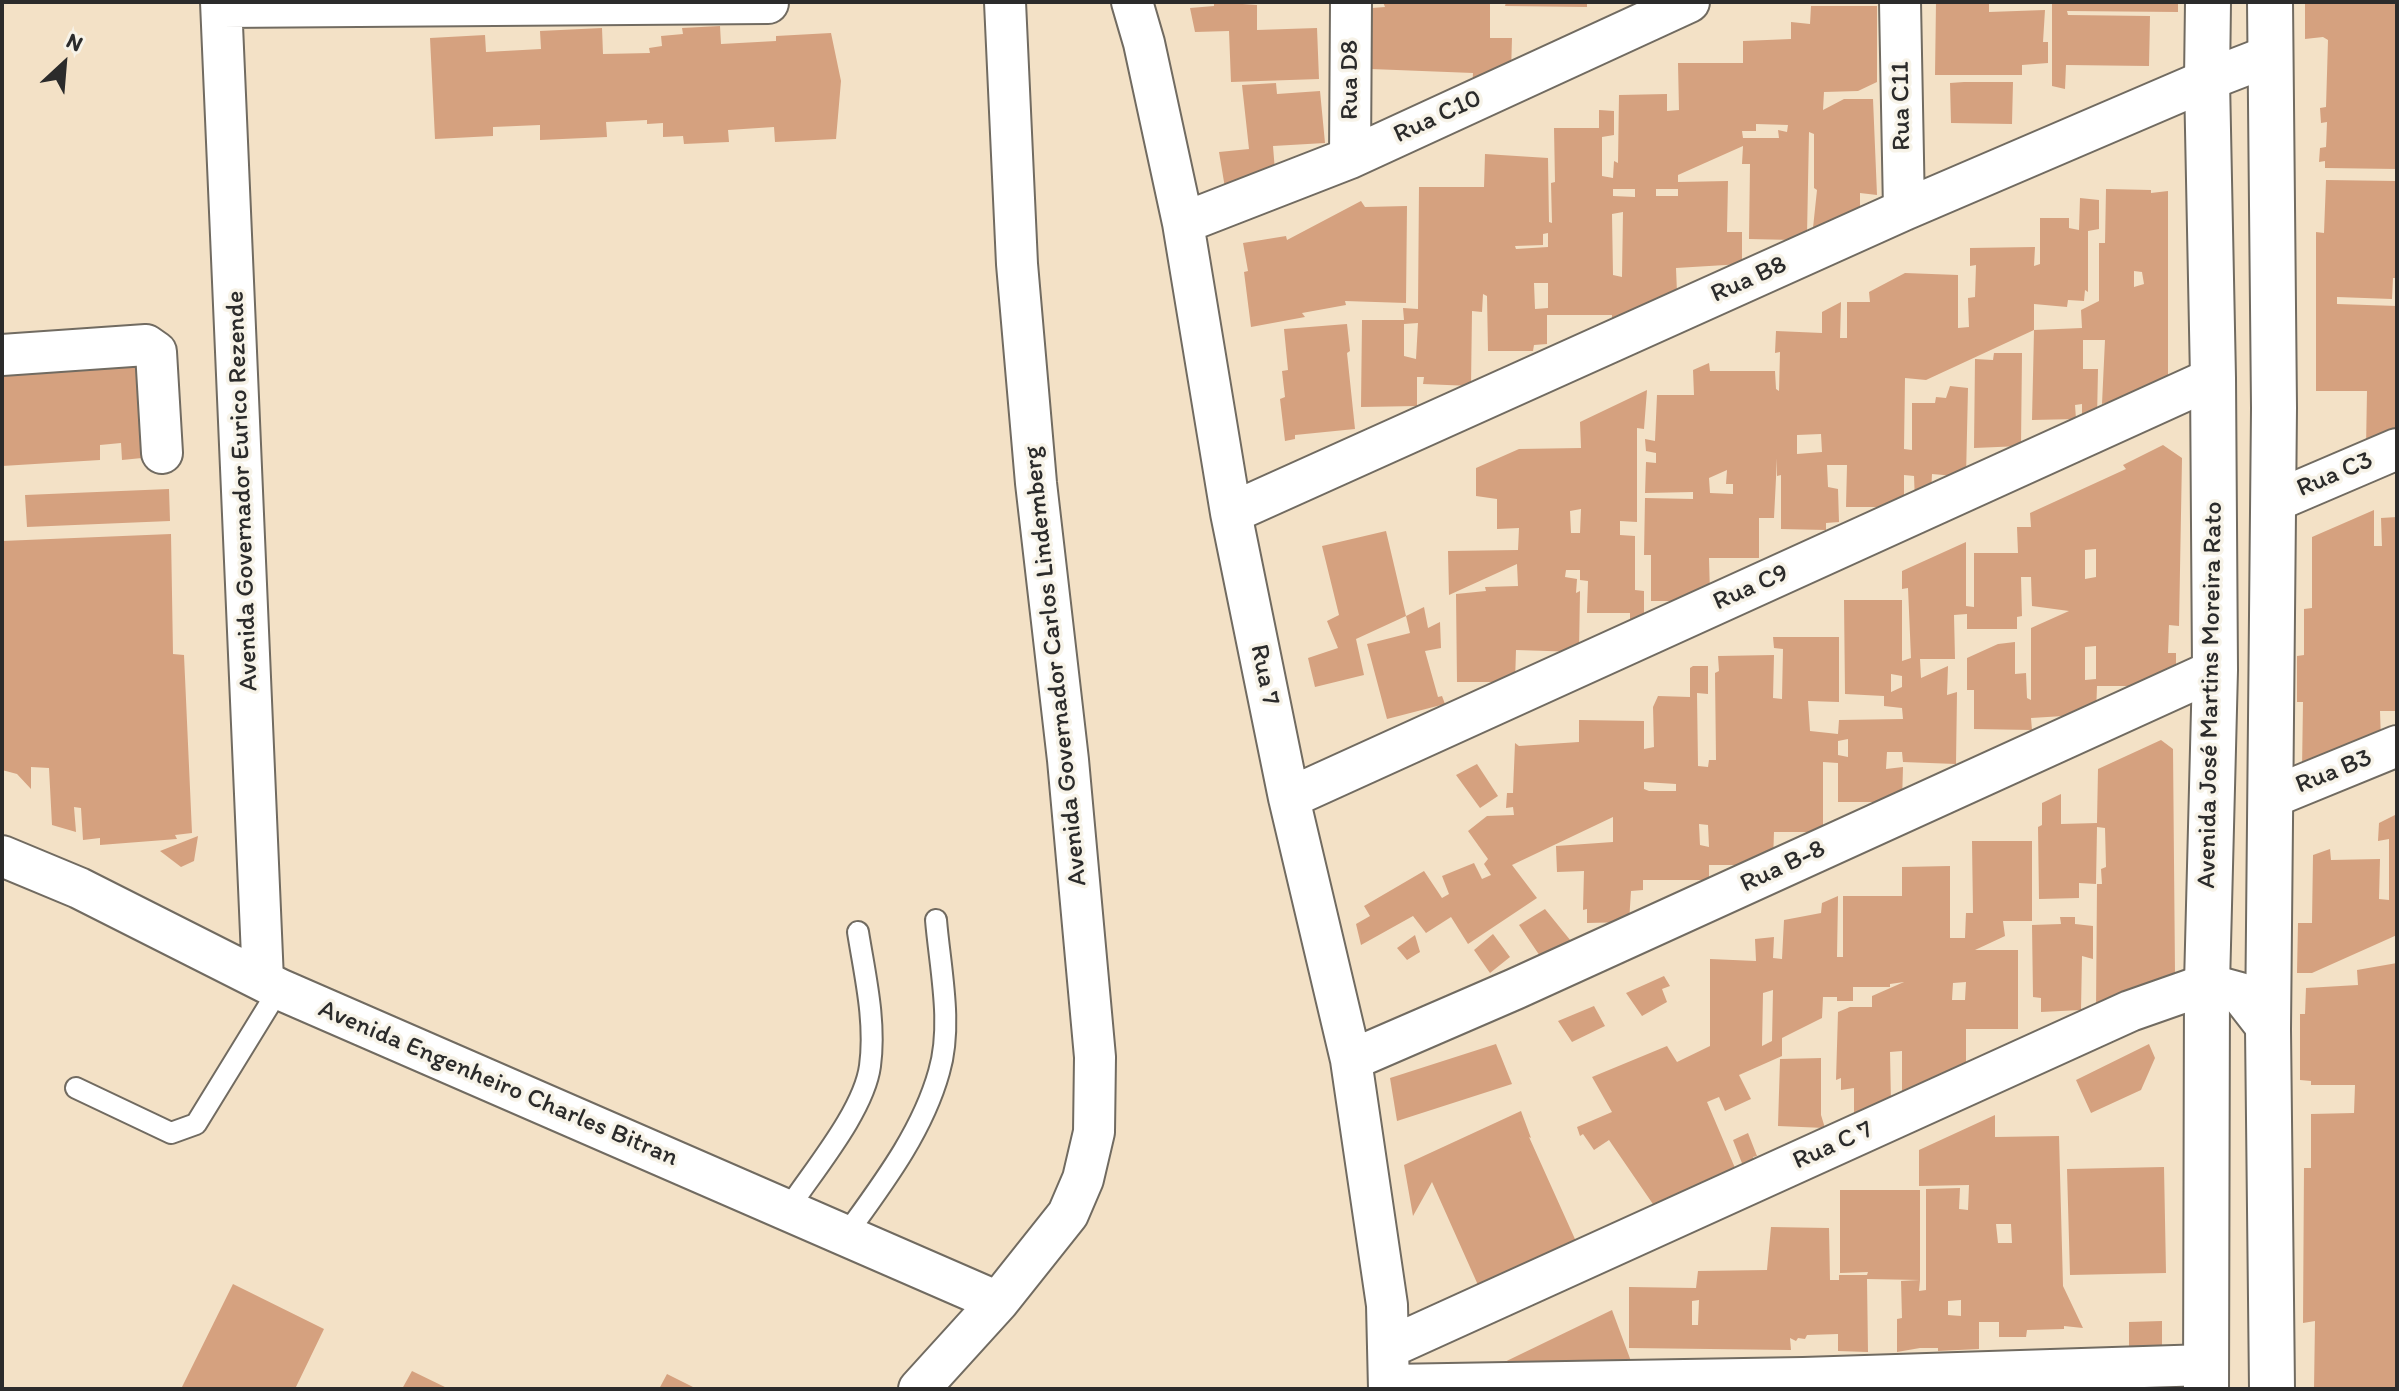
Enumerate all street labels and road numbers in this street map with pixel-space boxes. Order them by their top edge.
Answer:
street label: Rua D8 [1334,40,1366,120]
street label: Rua C11 [1886,61,1918,151]
street label: Rua C10 [1389,83,1487,151]
street label: Rua B8 [1706,250,1792,310]
street label: Avenida Governador Eurico Rezende [220,290,266,692]
street label: Avenida Governador Carlos Lindemberg [1017,444,1095,888]
street label: Rua C3 [2292,445,2378,505]
street label: Avenida José Martins Moreira Rato [2192,501,2230,889]
street label: Rua C9 [1709,558,1793,618]
street label: Rua 7 [1242,642,1286,708]
street label: Rua B3 [2291,743,2377,801]
street label: Rua B-8 [1736,834,1830,900]
street label: Avenida Engenheiro Charles Bitran [313,994,683,1174]
street label: Rua C 7 [1788,1115,1878,1177]

